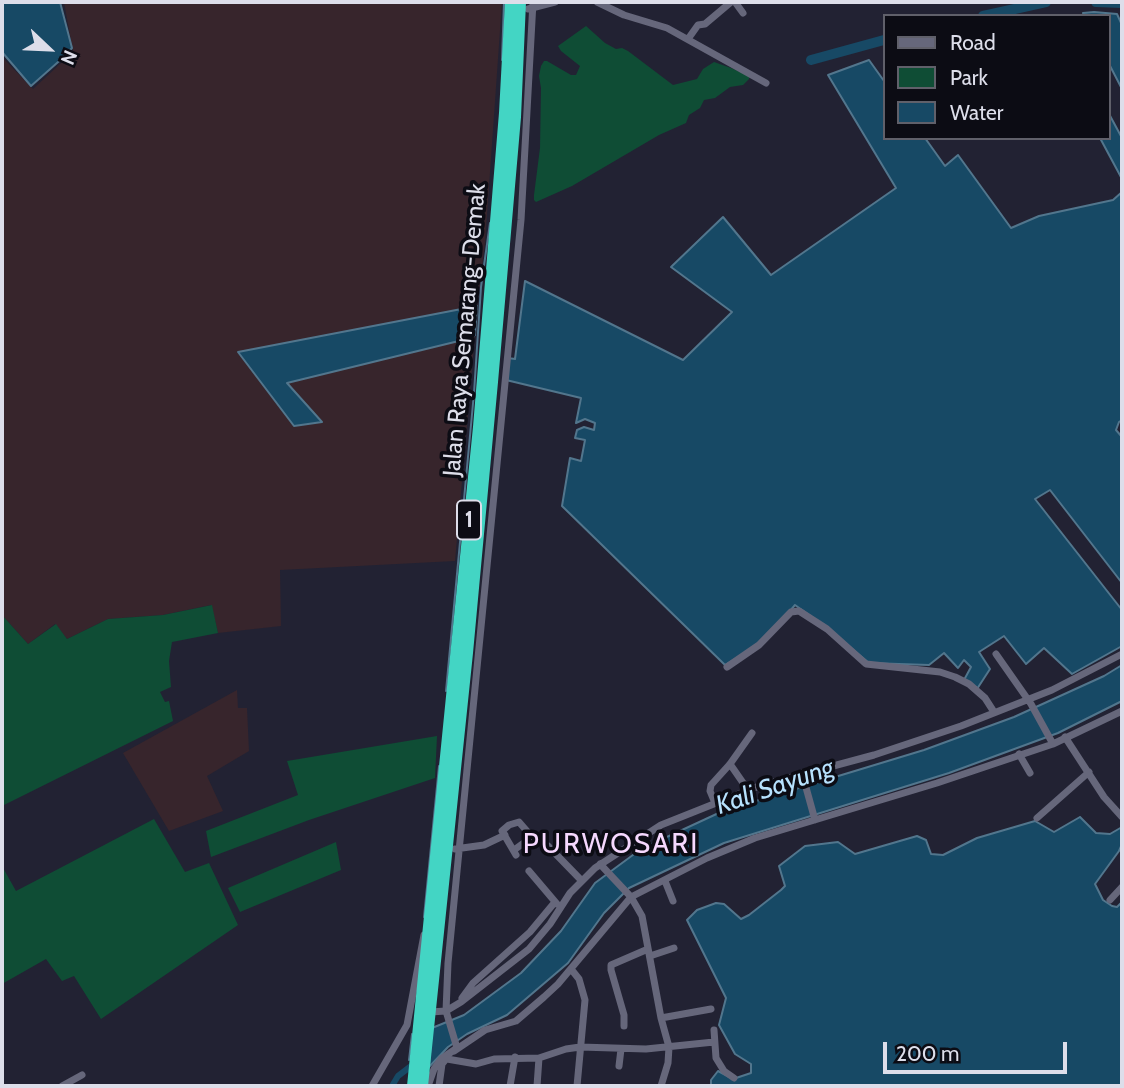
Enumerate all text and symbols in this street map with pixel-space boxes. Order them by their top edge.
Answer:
north arrow [14,14,84,84]
legend [883,14,1110,140]
text: Road [950,30,996,55]
text: N [56,47,82,68]
text: Park [950,65,988,90]
text: Water [950,100,1003,125]
street label: Jalan Raya Semarang-Demak [438,182,492,478]
road number: 1 [457,500,481,540]
water label: Kali Sayung [712,752,838,822]
district label: PURWOSARI [524,828,698,862]
scale bar [886,1028,1070,1072]
text: 200 m [896,1041,959,1066]

